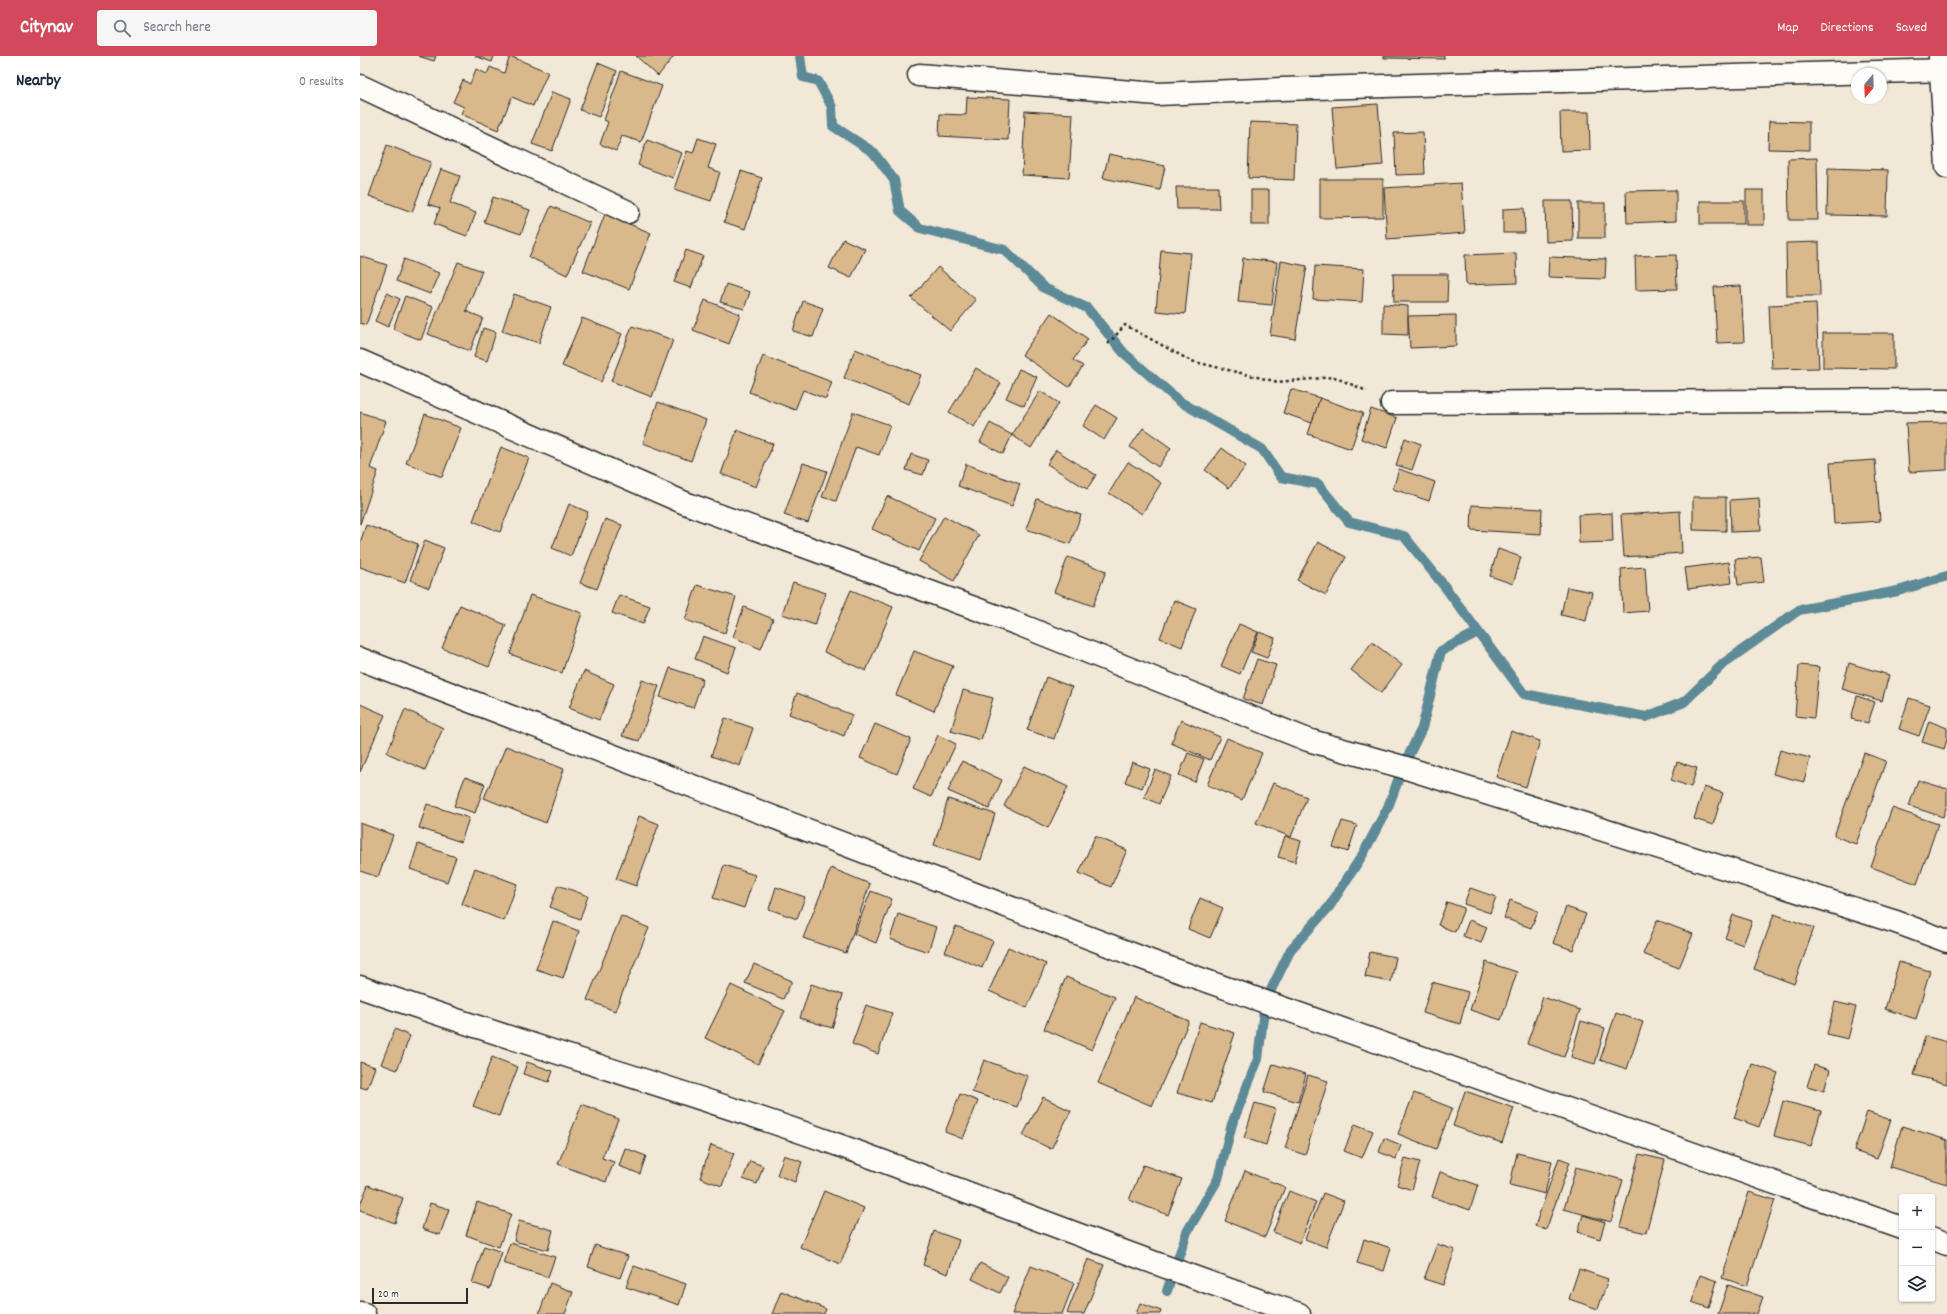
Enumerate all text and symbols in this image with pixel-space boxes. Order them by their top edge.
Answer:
search box [97,10,377,46]
text: Citynav [20,15,73,42]
icon: search [111,17,133,39]
text: Search here [143,17,211,39]
text: Map [1777,18,1799,38]
text: Directions [1821,18,1874,38]
text: Saved [1896,18,1927,38]
north arrow [1851,68,1887,104]
text: Nearby [16,70,60,94]
text: 0 results [299,73,344,92]
map controls [1899,1194,1935,1302]
button: + [1899,1194,1935,1230]
button: − [1899,1230,1935,1266]
button: layers [1899,1266,1935,1302]
scale bar [372,1286,468,1305]
text: 20 m [378,1287,399,1303]

